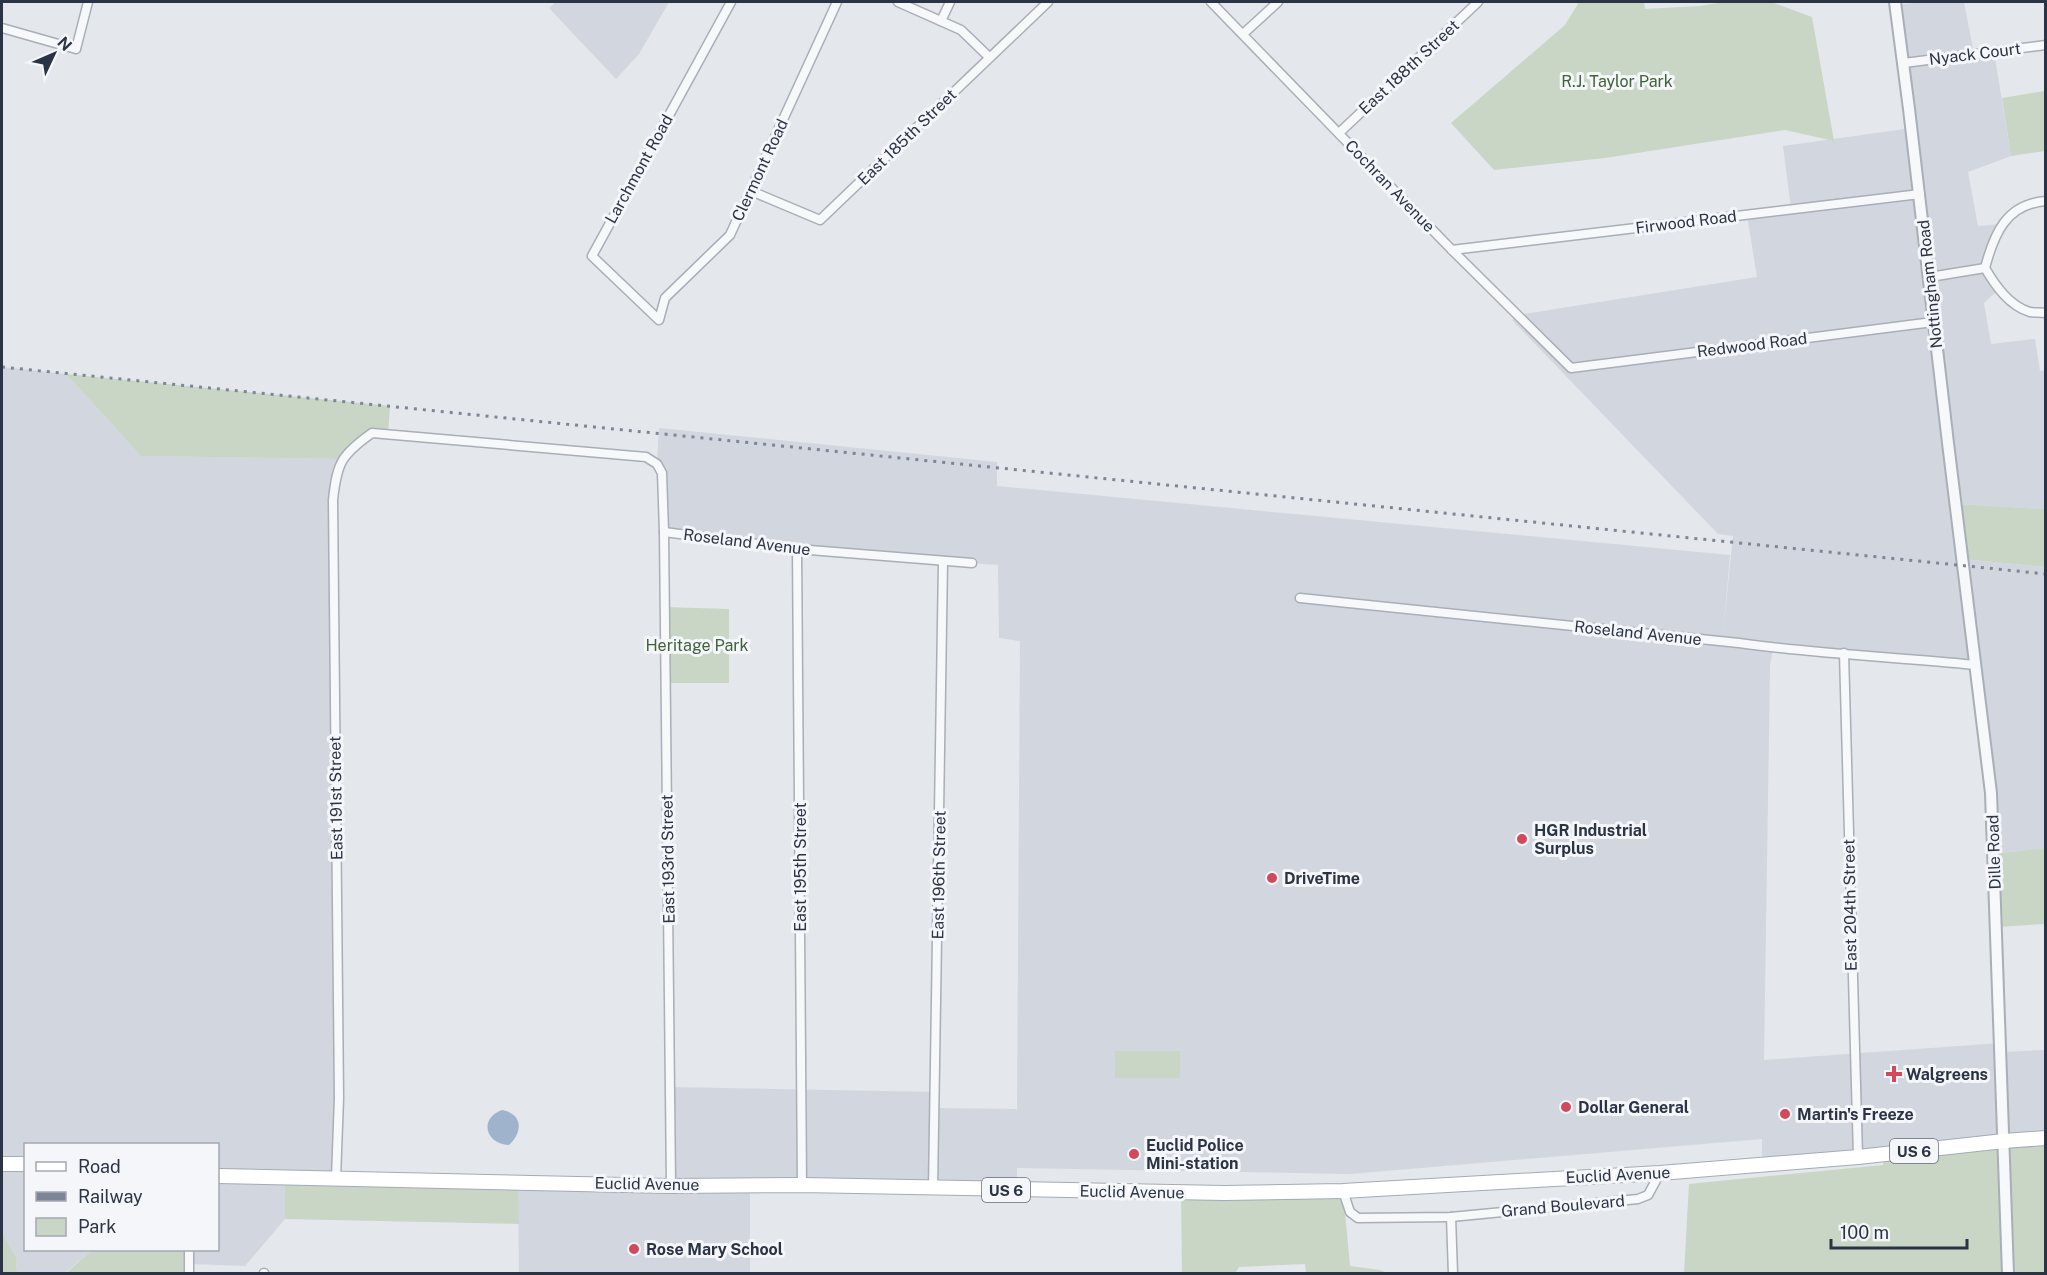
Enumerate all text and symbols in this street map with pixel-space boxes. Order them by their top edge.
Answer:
street label: East 188th Street [1355,16,1463,118]
north arrow [24,24,84,84]
text: N [53,33,76,55]
street label: Nyack Court [1928,39,2022,69]
park label: R.J. Taylor Park [1561,72,1673,91]
street label: East 185th Street [854,85,960,189]
street label: Larchmont Road [601,111,677,227]
street label: Clermont Road [728,116,792,224]
street label: Cochran Avenue [1341,136,1439,236]
street label: Firwood Road [1634,206,1738,238]
street label: Nottingham Road [1914,219,1946,349]
street label: Redwood Road [1696,329,1808,361]
street label: Roseland Avenue [682,525,812,559]
street label: Roseland Avenue [1573,617,1703,649]
park label: Heritage Park [645,636,749,655]
street label: East 191st Street [325,736,347,860]
street label: East 193rd Street [657,794,679,924]
street label: East 195th Street [791,802,810,932]
street label: East 196th Street [928,810,950,940]
street label: Dille Road [1983,814,2005,890]
place label: HGR Industrial Surplus [1534,821,1647,858]
marker: HGR Industrial Surplus [1515,832,1529,846]
street label: East 204th Street [1839,839,1861,971]
place label: DriveTime [1284,869,1360,888]
marker: DriveTime [1265,871,1279,885]
place label: Walgreens [1906,1065,1988,1084]
marker: Walgreens [1887,1067,1901,1081]
place label: Dollar General [1578,1098,1689,1117]
marker: Dollar General [1559,1100,1573,1114]
place label: Martin's Freeze [1797,1105,1914,1124]
marker: Martin's Freeze [1778,1107,1792,1121]
place label: Euclid Police Mini-station [1146,1136,1244,1173]
road number: US 6 [1890,1139,1938,1163]
legend [24,1143,219,1251]
marker: Euclid Police Mini-station [1127,1147,1141,1161]
text: Road [78,1156,121,1177]
street label: Euclid Avenue [1565,1163,1671,1187]
street label: Euclid Avenue [594,1174,700,1194]
road number: US 6 [982,1178,1030,1202]
street label: Euclid Avenue [1079,1182,1185,1202]
text: Railway [78,1186,143,1207]
street label: Grand Boulevard [1500,1191,1626,1221]
scale bar [1831,1212,1968,1250]
text: Park [78,1216,116,1237]
text: 100 m [1840,1222,1889,1243]
place label: Rose Mary School [646,1240,783,1259]
marker: Rose Mary School [627,1242,641,1256]

